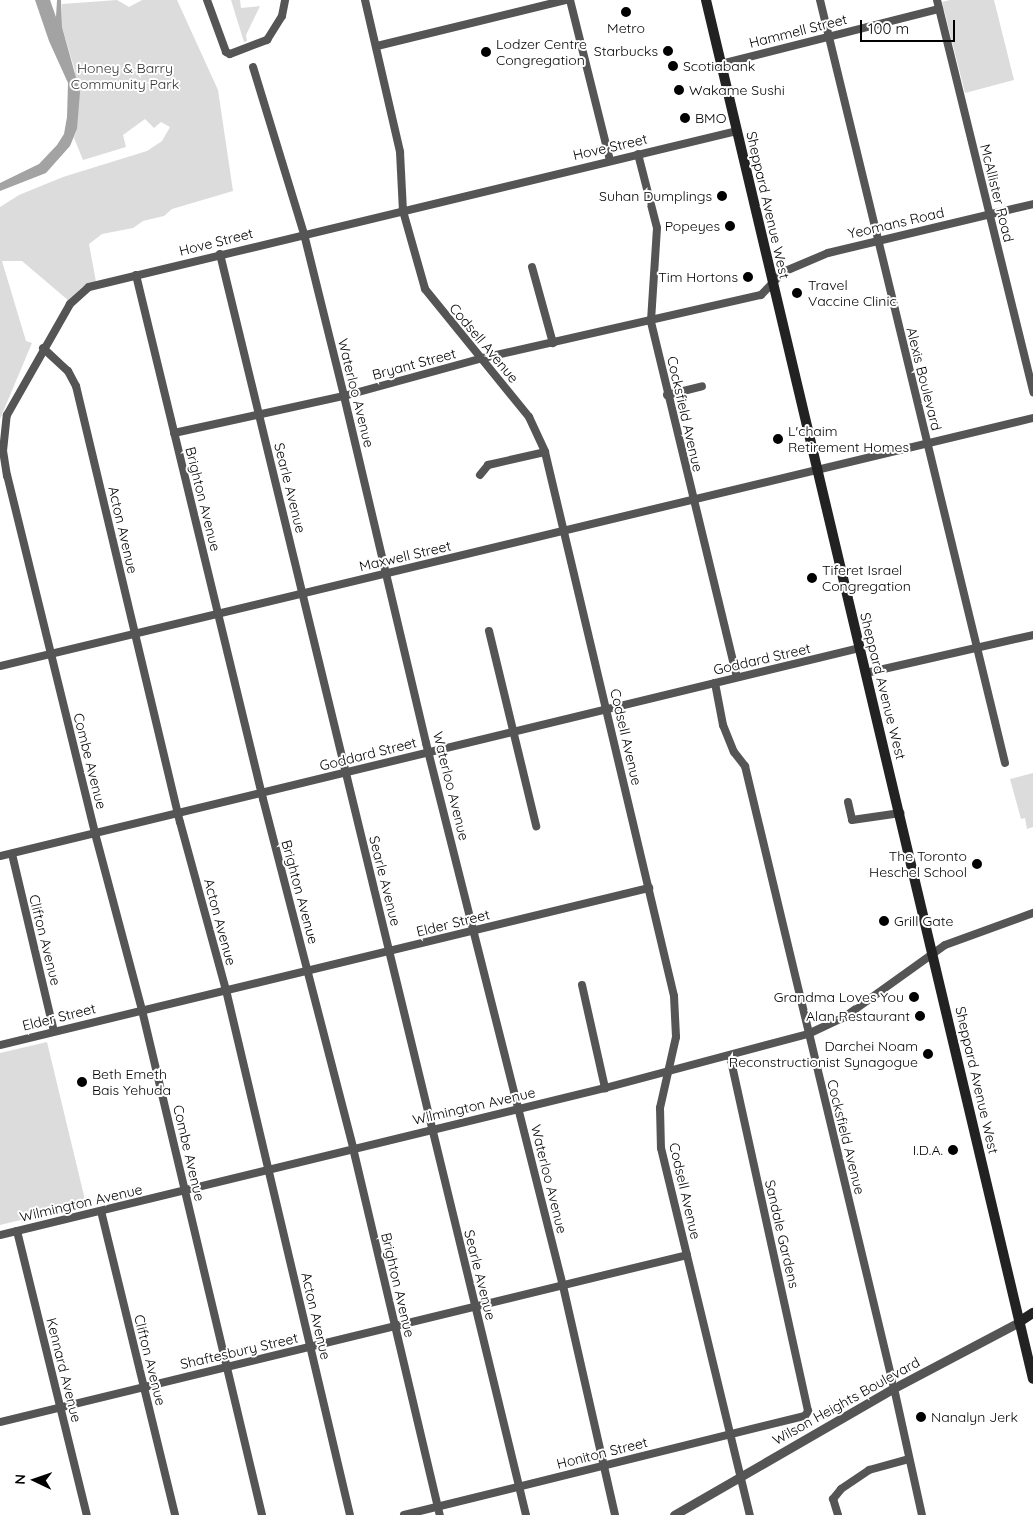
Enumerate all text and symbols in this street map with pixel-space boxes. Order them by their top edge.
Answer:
marker: Metro [620,6,632,18]
scale bar [863,10,958,42]
street label: Hammell Street [747,11,849,51]
text: 100 m [868,19,909,38]
place label: Metro [607,20,645,36]
place label: Lodzer Centre Congregation [496,36,587,68]
place label: Starbucks [594,43,658,59]
marker: Starbucks [662,45,674,57]
marker: Lodzer Centre Congregation [480,46,492,58]
place label: Scotiabank [683,58,755,74]
park label: Honey & Barry Community Park [71,60,179,92]
marker: Scotiabank [667,60,679,72]
place label: Wakame Sushi [689,82,785,98]
marker: Wakame Sushi [673,84,685,96]
place label: BMO [695,110,726,126]
marker: BMO [679,112,691,124]
street label: Hove Street [571,130,649,164]
street label: Sheppard Avenue West [743,130,793,280]
street label: McAllister Road [977,142,1017,244]
place label: Suhan Dumplings [599,188,712,204]
marker: Suhan Dumplings [716,190,728,202]
street label: Yeomans Road [846,204,946,242]
place label: Popeyes [665,218,720,234]
marker: Popeyes [724,220,736,232]
street label: Hove Street [177,225,255,259]
place label: Tim Hortons [658,269,738,285]
marker: Tim Hortons [742,271,754,283]
place label: Travel Vaccine Clinic [808,277,897,310]
marker: Travel Vaccine Clinic [790,286,804,300]
street label: Codsell Avenue [446,300,522,386]
street label: Alexis Boulevard [903,326,945,432]
street label: Waterloo Avenue [334,337,378,449]
street label: Bryant Street [370,345,458,383]
street label: Cocksfield Avenue [664,355,706,473]
place label: L'chaim Retirement Homes [788,423,909,456]
marker: L'chaim Retirement Homes [772,433,784,445]
street label: Searle Avenue [271,441,309,535]
street label: Brighton Avenue [182,445,224,553]
street label: Acton Avenue [105,485,141,575]
street label: Maxwell Street [357,537,453,575]
place label: Tiferet Israel Congregation [822,562,911,594]
marker: Tiferet Israel Congregation [806,572,818,584]
street label: Sheppard Avenue West [857,611,909,761]
street label: Goddard Street [712,640,812,678]
street label: Codsell Avenue [607,687,645,787]
street label: Combe Avenue [70,711,110,811]
street label: Waterloo Avenue [429,730,473,842]
street label: Goddard Street [318,734,418,774]
street label: Searle Avenue [366,834,404,928]
street label: Brighton Avenue [278,838,322,946]
place label: The Toronto Heschel School [869,848,967,880]
marker: The Toronto Heschel School [971,858,983,870]
street label: Acton Avenue [200,877,240,967]
street label: Clifton Avenue [26,893,64,987]
street label: Elder Street [415,906,491,940]
place label: Grill Gate [894,913,953,929]
marker: Grill Gate [878,915,890,927]
place label: Grandma Loves You [774,989,904,1005]
marker: Grandma Loves You [908,991,920,1003]
street label: Elder Street [21,1000,97,1034]
street label: Sheppard Avenue West [952,1005,1002,1155]
place label: Alan Restaurant [806,1008,910,1024]
marker: Alan Restaurant [914,1010,926,1022]
place label: Darchei Noam Reconstructionist Synagogue [729,1038,918,1070]
marker: Darchei Noam Reconstructionist Synagogue [922,1048,934,1060]
place label: Beth Emeth Bais Yehuda [92,1066,171,1098]
marker: Beth Emeth Bais Yehuda [76,1076,88,1088]
street label: Cocksfield Avenue [824,1078,868,1196]
street label: Wilmington Avenue [411,1084,537,1128]
street label: Combe Avenue [170,1103,208,1203]
street label: Waterloo Avenue [527,1123,571,1235]
street label: Codsell Avenue [666,1141,704,1241]
place label: I.D.A. [913,1142,943,1158]
marker: I.D.A. [947,1144,959,1156]
street label: Sandale Gardens [761,1178,803,1290]
street label: Wilmington Avenue [18,1181,144,1225]
street label: Searle Avenue [461,1228,499,1322]
street label: Brighton Avenue [378,1231,418,1339]
street label: Acton Avenue [298,1271,334,1361]
street label: Clifton Avenue [131,1313,169,1407]
street label: Kennard Avenue [43,1316,85,1424]
street label: Shaftesbury Street [178,1329,300,1373]
street label: Wilson Heights Boulevard [769,1354,923,1448]
place label: Nanalyn Jerk [931,1409,1018,1425]
marker: Nanalyn Jerk [915,1411,927,1423]
street label: Honiton Street [555,1434,649,1472]
north arrow [10,1455,60,1505]
text: N [11,1474,29,1485]

